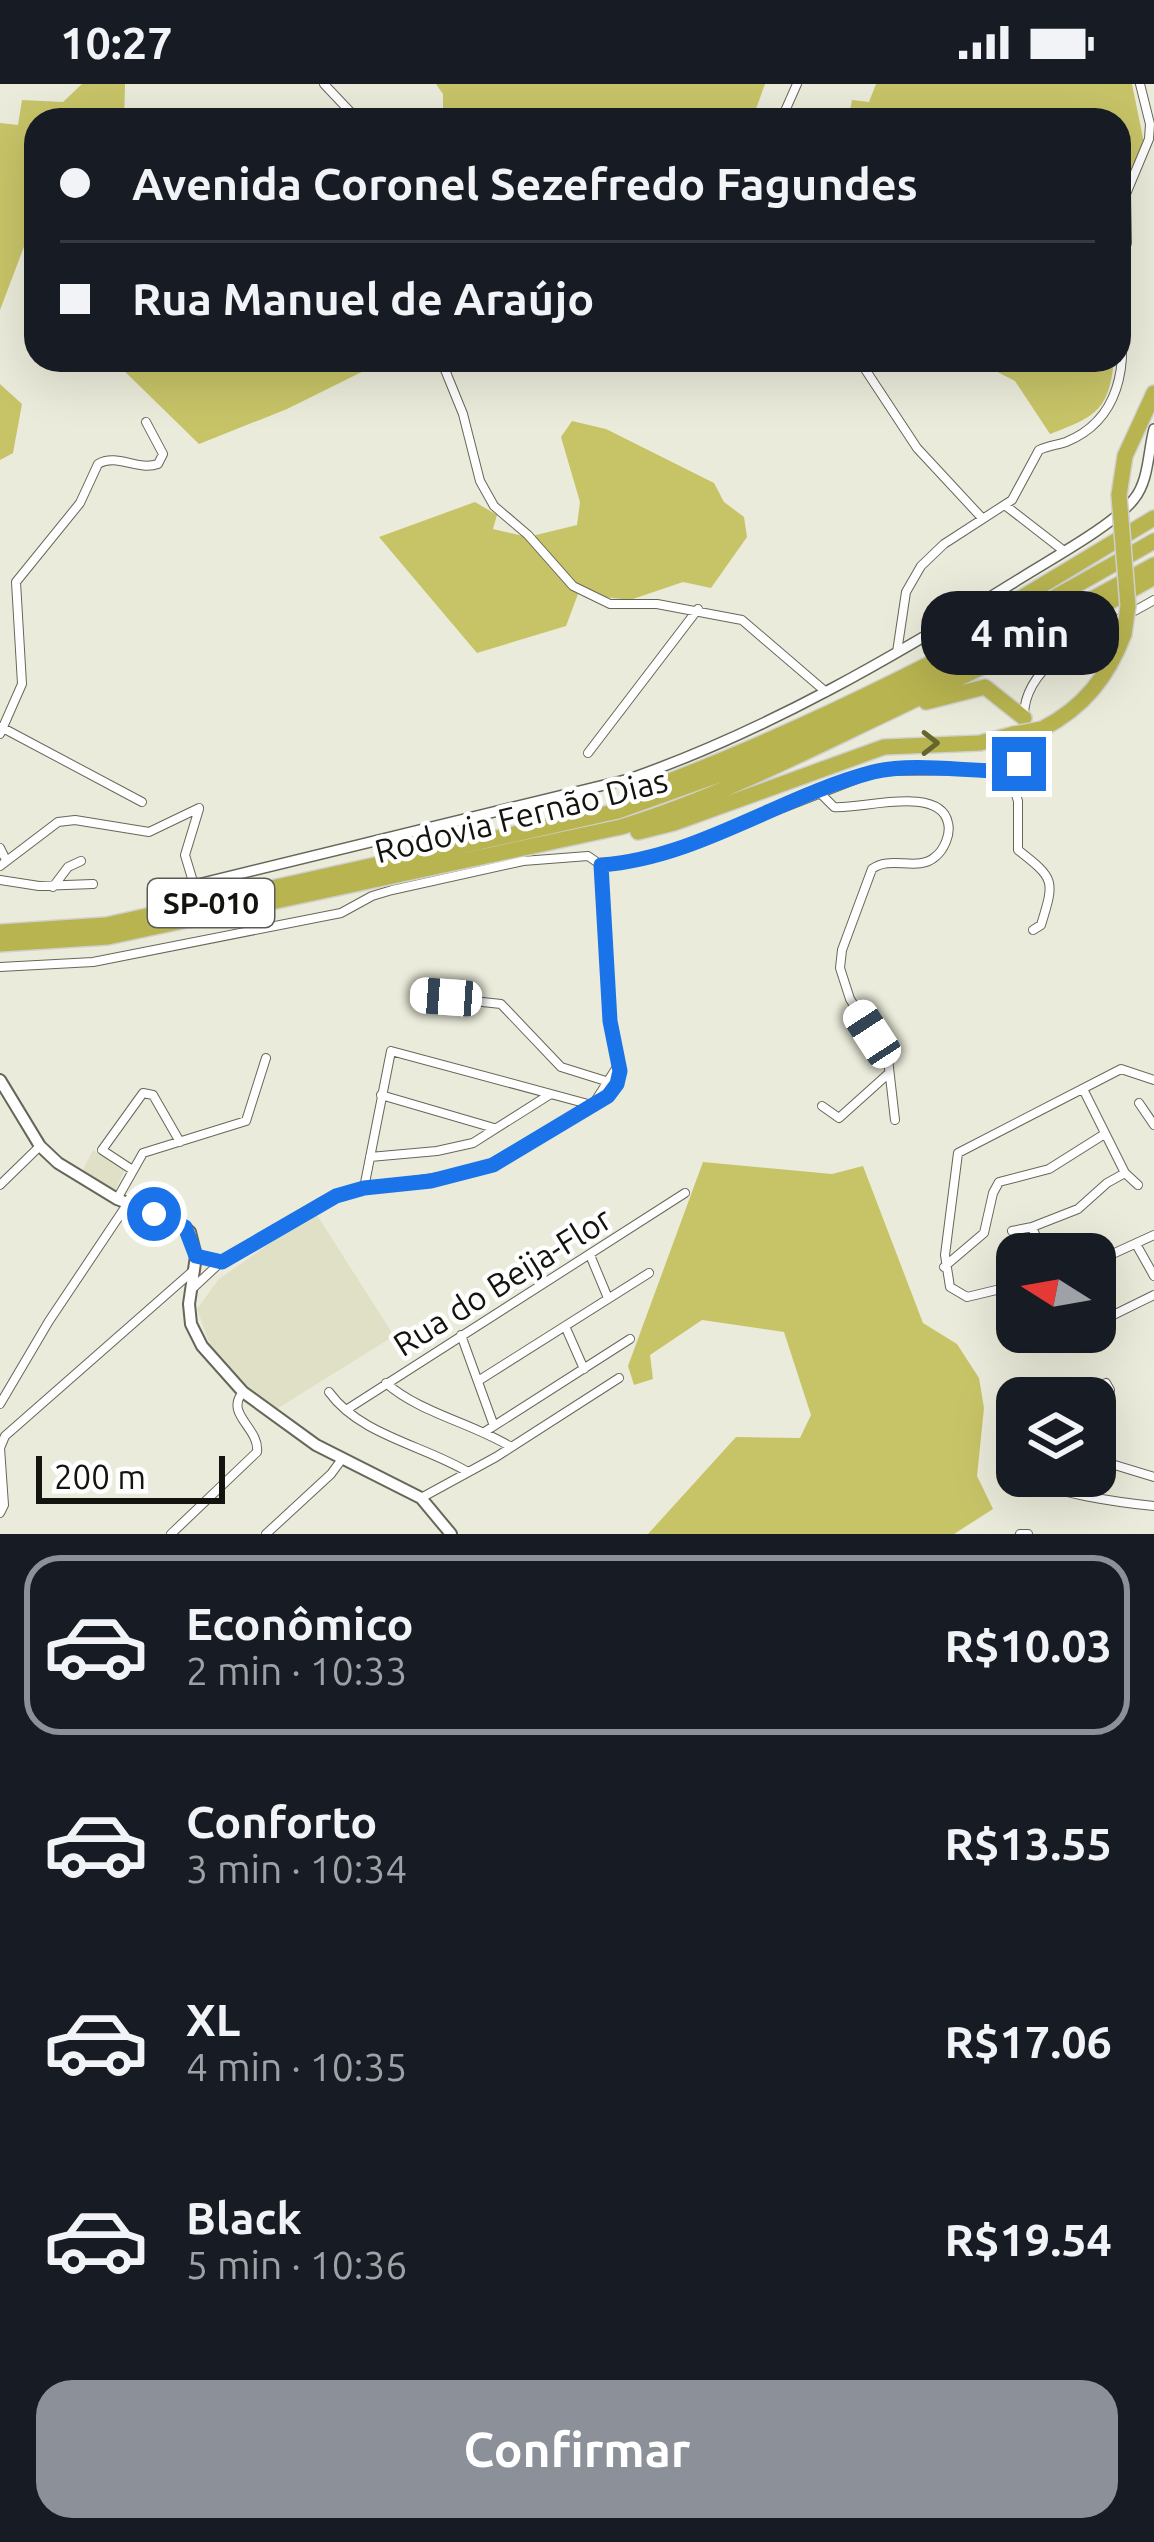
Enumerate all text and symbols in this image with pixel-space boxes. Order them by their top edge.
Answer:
text: 10:27 [60,17,173,68]
text: Avenida Coronel Sezefredo Fagundes [132,158,918,209]
text: Rua Manuel de Araújo [132,273,594,324]
callout: 4 min [920,590,1118,674]
text: 4 min [971,611,1069,654]
one-way arrow [922,730,940,756]
route end [992,737,1046,791]
street label: Rodovia Fernão Dias [371,761,671,869]
road number: SP-010 [148,879,274,927]
car [409,977,483,1017]
car [837,994,907,1074]
route start [127,1187,181,1241]
street label: Rua do Beija-Flor [386,1199,618,1363]
north arrow [996,1233,1116,1353]
map controls [996,1233,1116,1497]
button: layers [996,1377,1116,1497]
scale bar [36,1450,225,1503]
text: 200 m [54,1458,146,1495]
icon: car [42,1591,150,1699]
text: Econômico [186,1598,414,1649]
text: R$10.03 [945,1620,1112,1671]
text: 2 min · 10:33 [186,1649,407,1692]
icon: car [42,1789,150,1897]
text: Conforto [186,1796,377,1847]
text: R$13.55 [945,1818,1112,1869]
text: 3 min · 10:34 [186,1847,407,1890]
icon: car [42,1987,150,2095]
text: XL [186,1994,240,2045]
text: R$17.06 [945,2016,1112,2067]
text: 4 min · 10:35 [186,2045,407,2088]
icon: car [42,2185,150,2293]
text: Black [186,2192,302,2243]
text: R$19.54 [945,2214,1112,2265]
text: 5 min · 10:36 [186,2243,407,2286]
button: Confirmar [36,2380,1118,2518]

